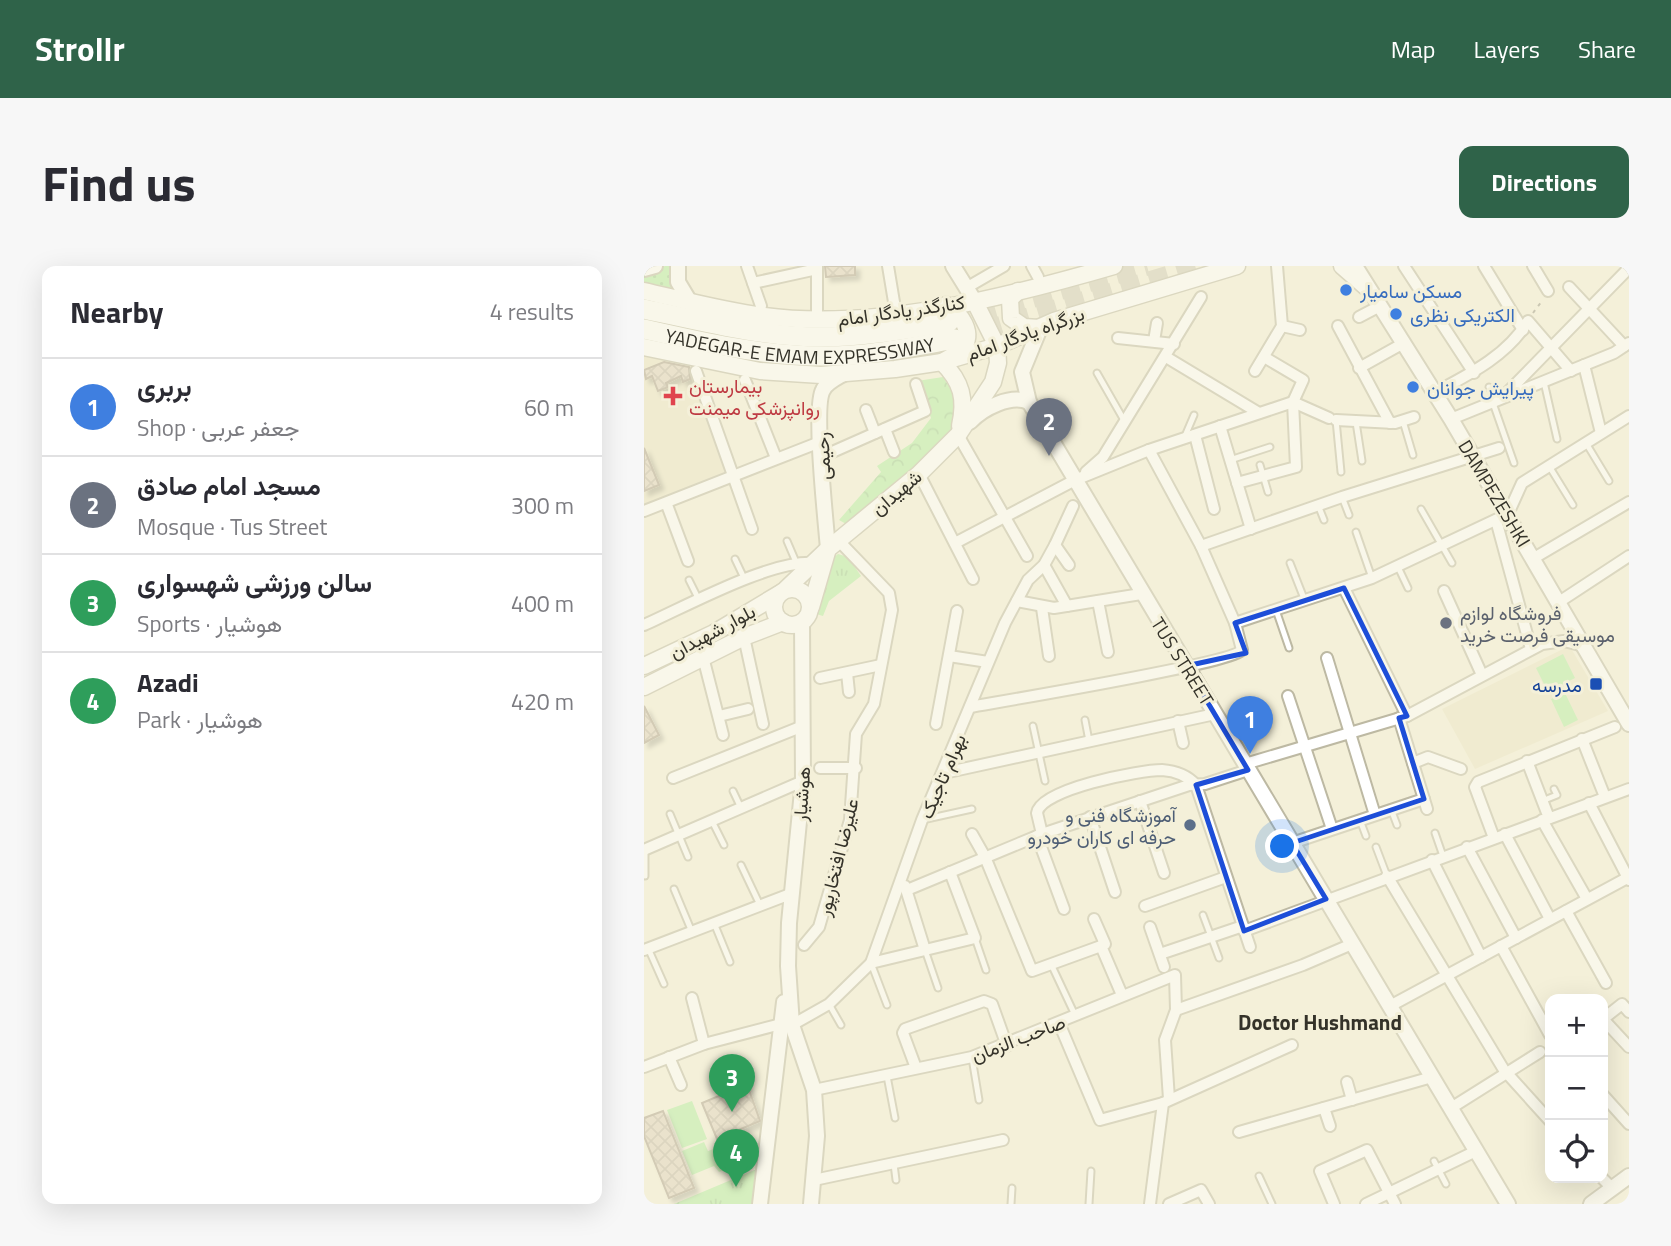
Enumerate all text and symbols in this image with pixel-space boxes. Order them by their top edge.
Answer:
text: Strollr [35,24,125,74]
text: Map [1391,31,1436,67]
text: Layers [1474,31,1540,67]
text: Share [1578,31,1636,67]
text: Find us [42,145,196,220]
button: Directions [1459,146,1629,218]
place label: مسکن سامیار [1359,276,1462,305]
marker: مسکن سامیار [1338,282,1354,298]
street label: کنارگذر یادگار امام [835,287,967,333]
text: Nearby [70,289,163,335]
text: 4 results [490,294,574,329]
street label: بزرگراه یادگار امام [962,298,1088,368]
place label: الکتریکی نظری [1410,300,1515,329]
marker: الکتریکی نظری [1388,306,1404,322]
street label: YADEGAR-E EMAM EXPRESSWAY [663,320,938,371]
text: بربری [137,367,192,406]
place label: بیمارستان روانپزشکی میمنت [689,371,820,422]
place label: پیرایش جوانان [1427,373,1534,402]
marker: پیرایش جوانان [1405,379,1421,395]
marker: بیمارستان روانپزشکی میمنت [663,386,683,406]
text: 1 [87,390,99,425]
text: 60 m [524,390,574,425]
pin: 2 [1026,398,1072,456]
text: Shop · جعفر عربی [137,410,299,445]
street label: رحیمی [807,431,837,481]
street label: DAMPEZESHKI [1452,434,1538,552]
street label: شهیدان [864,462,928,522]
text: مسجد امام صادق [137,466,321,505]
text: 2 [87,488,99,523]
text: 300 m [511,488,574,523]
text: Mosque · Tus Street [137,509,327,544]
text: سالن ورزشی شهسواری [137,563,372,602]
text: 3 [87,586,99,621]
text: 400 m [511,586,574,621]
street label: بلوار شهیدان [664,596,760,666]
place label: فروشگاه لوازم موسیقی فرصت خرید [1460,598,1615,649]
text: Sports · هوشیار [137,606,282,641]
street label: TUS STREET [1144,611,1222,711]
marker: فروشگاه لوازم موسیقی فرصت خرید [1438,615,1454,631]
text: Azadi [137,663,199,702]
place label: مدرسه [1532,670,1582,699]
marker: مدرسه [1588,676,1604,692]
text: 4 [87,684,99,719]
text: 420 m [511,684,574,719]
pin: 1 [1227,696,1273,754]
text: Park · هوشیار [137,702,263,737]
street label: بهرام تاجیک [911,729,973,823]
street label: هوشیار [785,766,817,823]
street label: علیرضا افتخارپور [808,795,866,920]
place label: آموزشگاه فنی و حرفه ای کاران خودرو [1028,800,1178,851]
marker: آموزشگاه فنی و حرفه ای کاران خودرو [1182,817,1198,833]
your location [1265,829,1299,863]
map controls [1545,994,1608,1183]
button: + [1545,994,1608,1057]
district label: Doctor Hushmand [1238,1006,1402,1038]
street label: صاحب الزمان [967,1007,1069,1069]
pin: 3 [709,1054,755,1112]
button: − [1545,1057,1608,1120]
button: locate [1545,1120,1608,1183]
pin: 4 [713,1129,759,1187]

